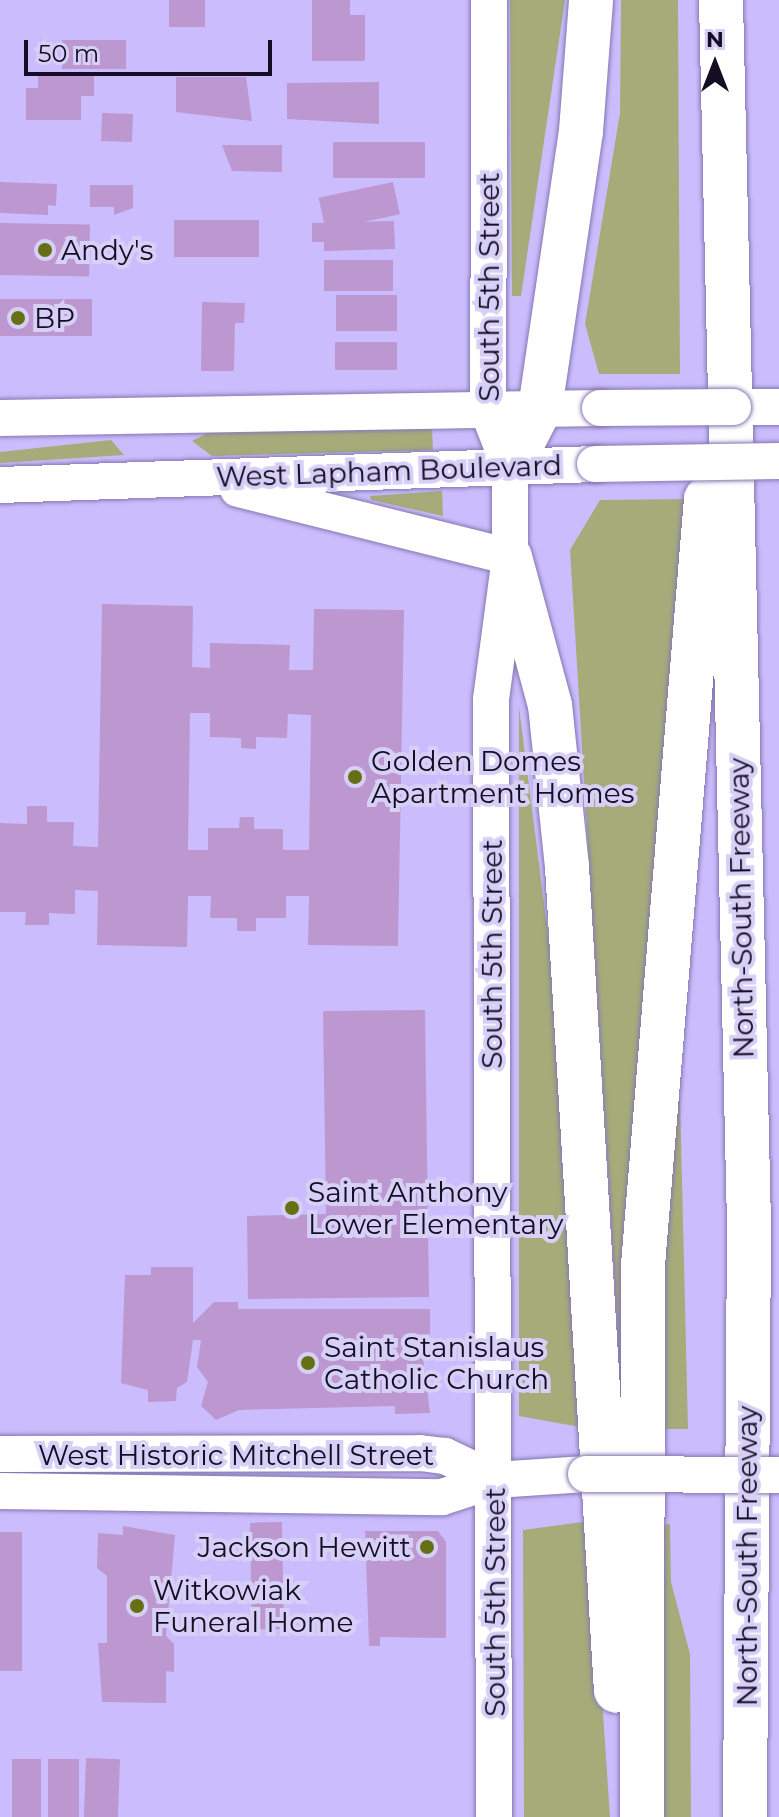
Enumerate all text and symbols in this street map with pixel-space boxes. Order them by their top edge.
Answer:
scale bar [28,24,276,74]
north arrow [675,24,755,104]
text: N [706,26,724,53]
text: 50 m [38,39,99,68]
street label: South 5th Street [472,172,506,402]
place label: Andy's [61,233,153,267]
marker: Andy's [36,241,54,259]
place label: BP [34,301,75,335]
marker: BP [9,309,27,327]
street label: West Lapham Boulevard [216,448,562,494]
place label: Golden Domes Apartment Homes [371,744,634,810]
street label: North-South Freeway [722,757,760,1059]
marker: Golden Domes Apartment Homes [346,768,364,786]
street label: South 5th Street [475,839,509,1069]
place label: Saint Anthony Lower Elementary [308,1175,563,1241]
marker: Saint Anthony Lower Elementary [283,1199,301,1217]
place label: Saint Stanislaus Catholic Church [324,1330,549,1396]
marker: Saint Stanislaus Catholic Church [299,1354,317,1372]
street label: North-South Freeway [730,1406,764,1706]
street label: West Historic Mitchell Street [38,1438,434,1472]
street label: South 5th Street [478,1487,512,1717]
place label: Jackson Hewitt [197,1530,411,1564]
marker: Jackson Hewitt [418,1538,436,1556]
place label: Witkowiak Funeral Home [153,1573,353,1639]
marker: Witkowiak Funeral Home [128,1597,146,1615]

